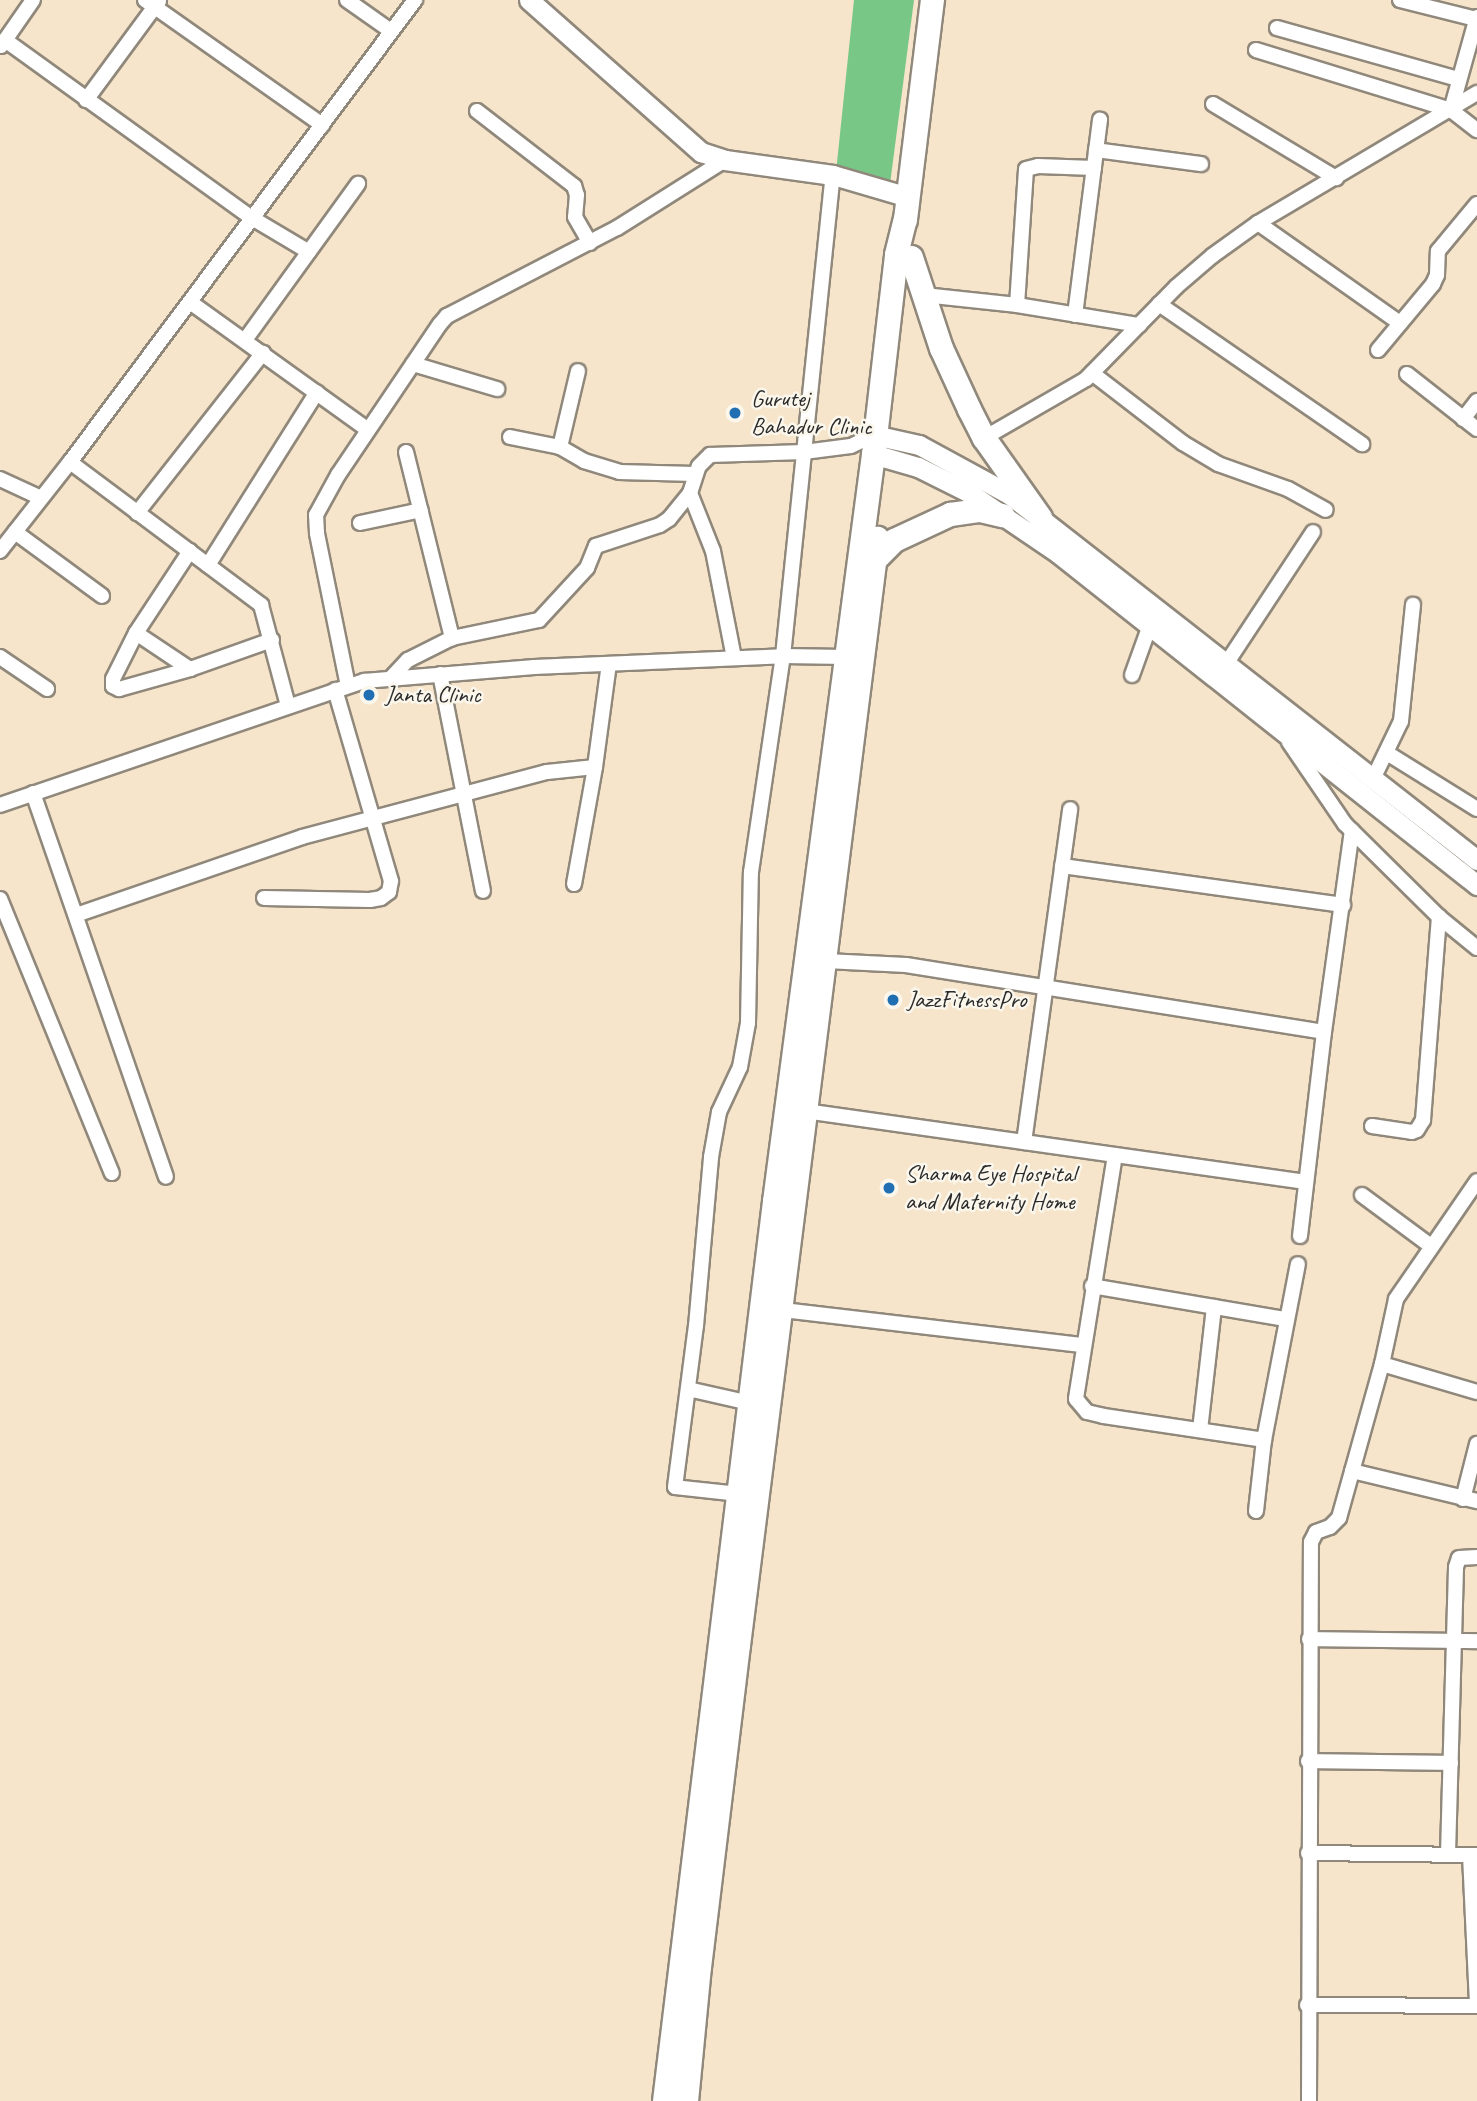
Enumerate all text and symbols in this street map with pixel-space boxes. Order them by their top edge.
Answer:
place label: Gurutej Bahadur Clinic [751,385,872,441]
marker: Gurutej Bahadur Clinic [725,403,745,423]
place label: Janta Clinic [385,681,481,709]
marker: Janta Clinic [359,685,379,705]
place label: JazzFitnessPro [907,986,1027,1014]
marker: JazzFitnessPro [885,992,901,1008]
place label: Sharma Eye Hospital and Maternity Home [905,1160,1076,1216]
marker: Sharma Eye Hospital and Maternity Home [879,1178,899,1198]

